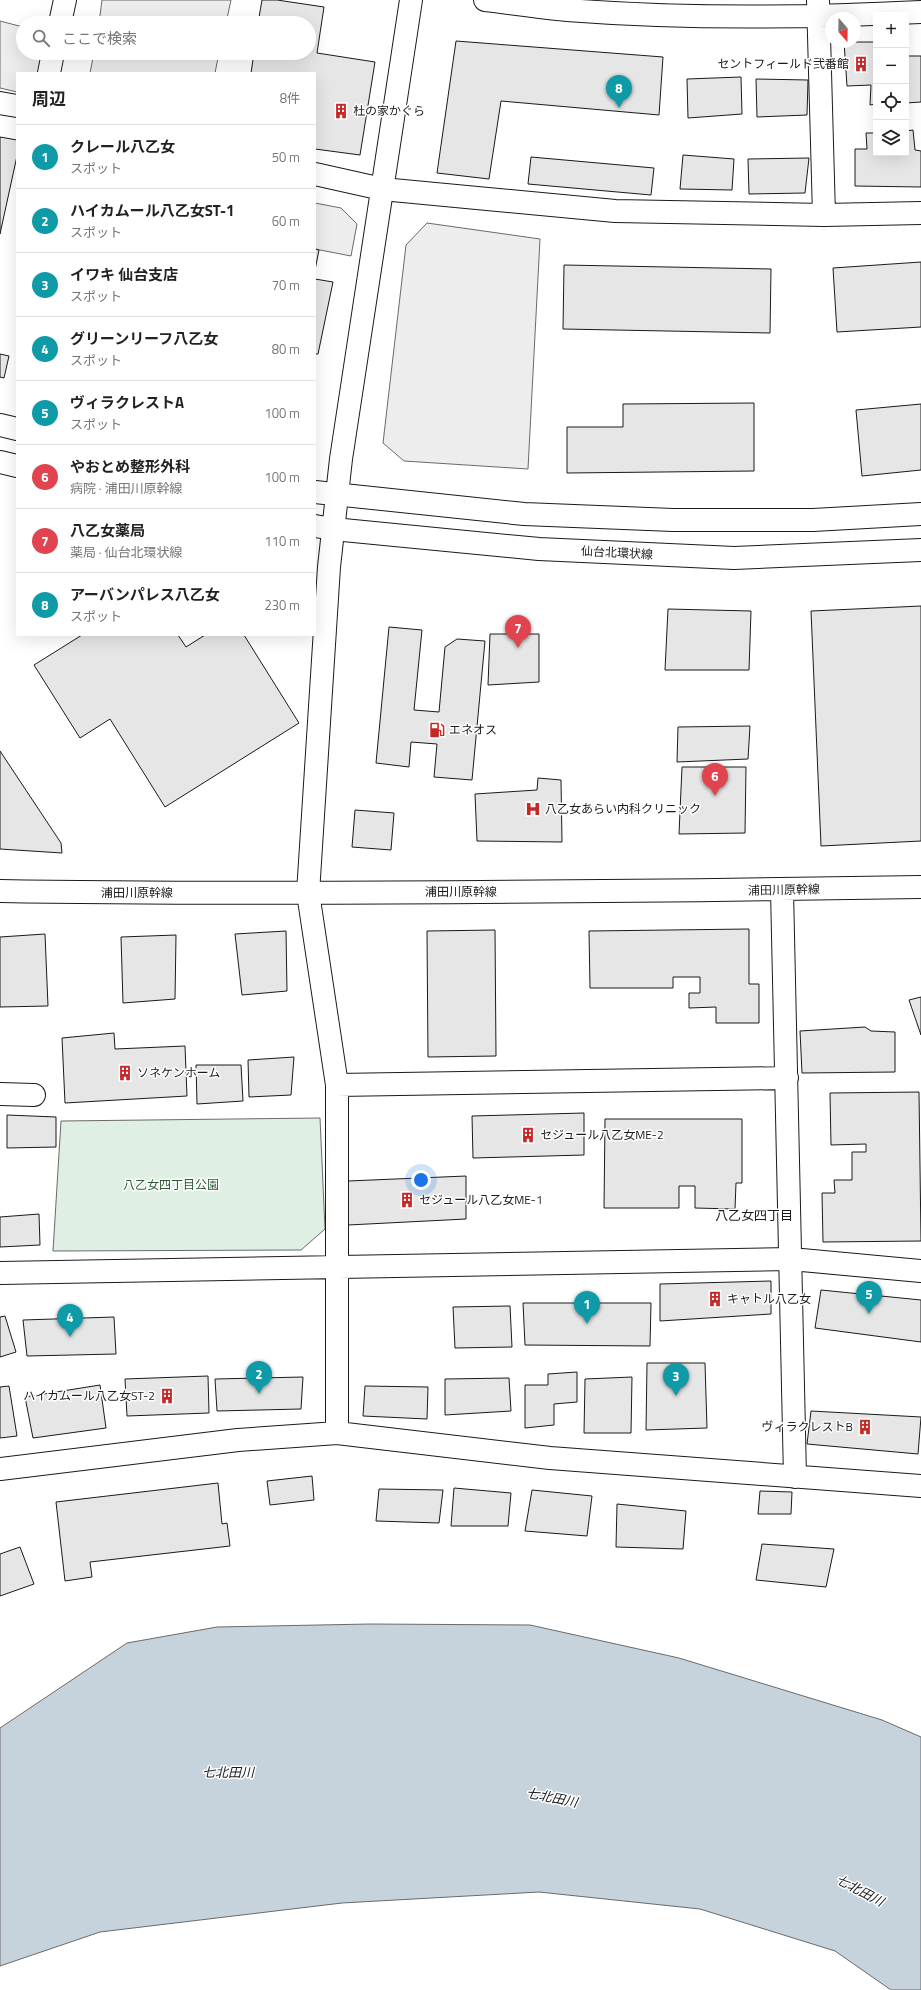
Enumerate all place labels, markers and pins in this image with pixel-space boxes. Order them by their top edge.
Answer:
place label: セントフィールド弐番館 [717,54,849,73]
building icon: セントフィールド弐番館 [852,55,870,73]
pin: 8 [606,75,632,108]
place label: 杜の家かぐら [353,101,425,120]
building icon: 杜の家かぐら [332,102,350,120]
pin: 7 [505,615,531,648]
place label: エネオス [449,720,497,739]
fuel station icon: エネオス [428,721,446,739]
pin: 6 [702,763,728,796]
place label: 八乙女あらい内科クリニック [545,799,701,818]
hospital icon: 八乙女あらい内科クリニック [524,800,542,818]
place label: ソネケンホーム [137,1063,220,1082]
building icon: ソネケンホーム [116,1064,134,1082]
place label: セジュール八乙女ME-2 [540,1125,664,1144]
building icon: セジュール八乙女ME-2 [519,1126,537,1144]
place label: セジュール八乙女ME-1 [419,1190,543,1209]
building icon: セジュール八乙女ME-1 [398,1191,416,1209]
pin: 5 [856,1281,882,1314]
place label: キャトル八乙女 [727,1289,811,1308]
building icon: キャトル八乙女 [706,1290,724,1308]
pin: 1 [574,1291,600,1324]
pin: 4 [57,1304,83,1337]
pin: 2 [246,1361,272,1394]
pin: 3 [663,1363,689,1396]
place label: ハイカムール八乙女ST-2 [23,1386,155,1405]
building icon: ハイカムール八乙女ST-2 [158,1387,176,1405]
place label: ヴィラクレストB [762,1417,853,1436]
building icon: ヴィラクレストB [856,1418,874,1436]

